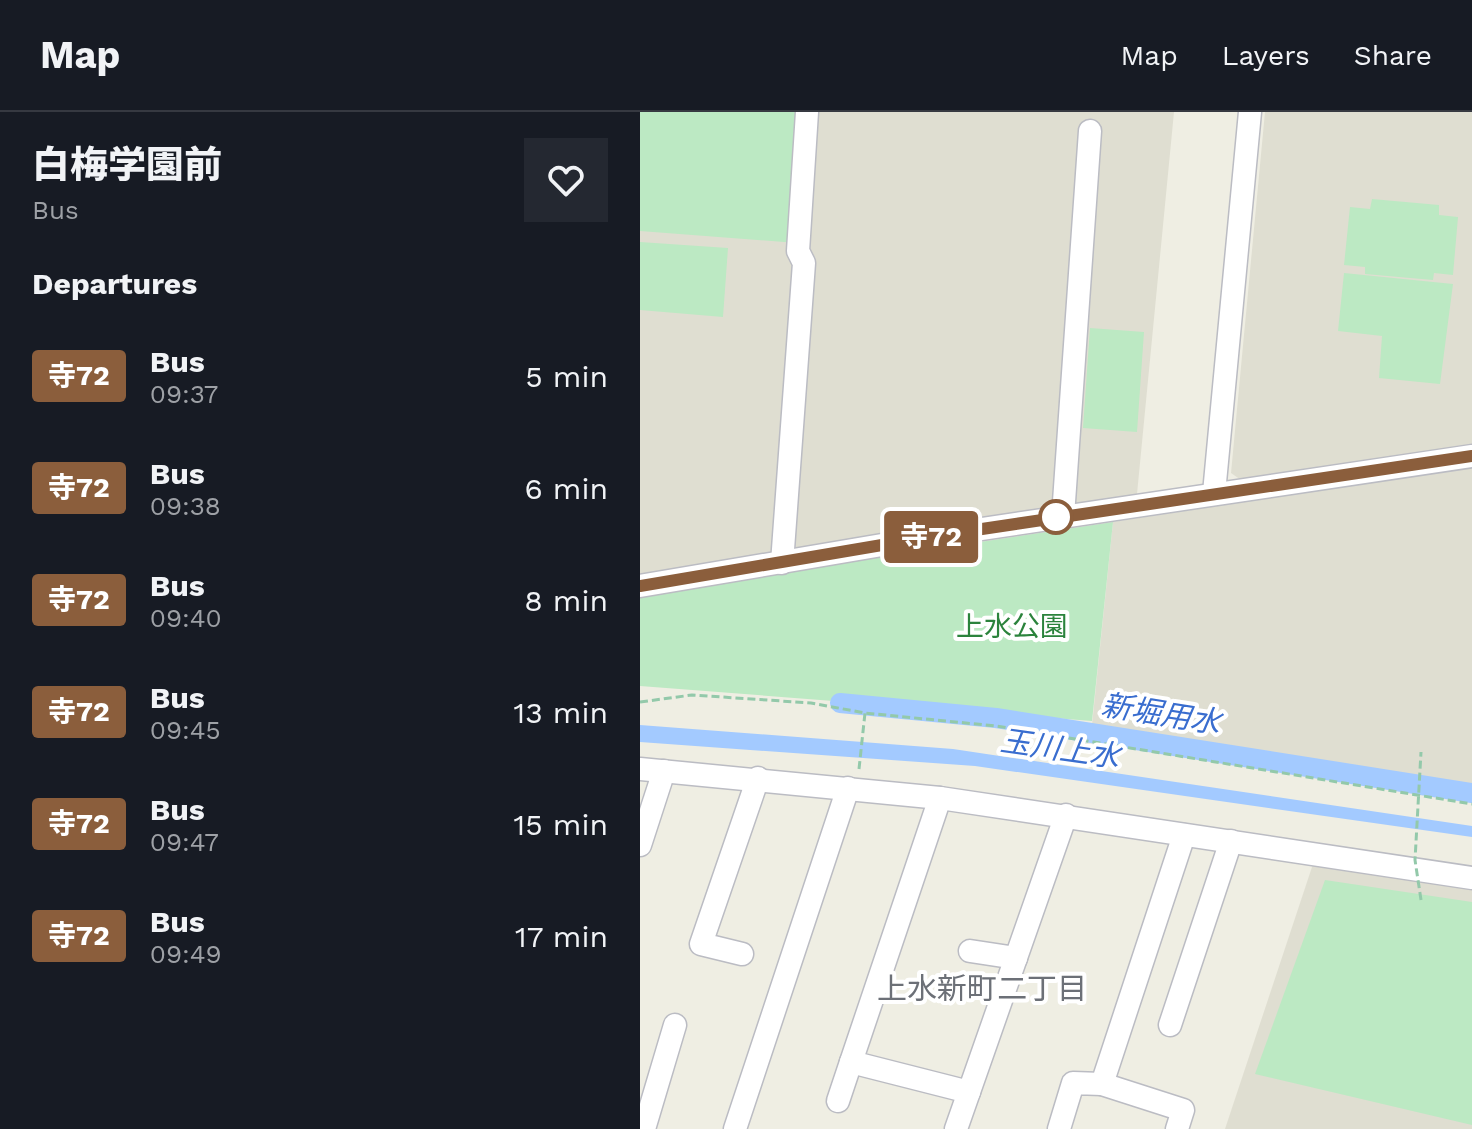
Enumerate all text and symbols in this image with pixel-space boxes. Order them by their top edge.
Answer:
text: Map [40,33,120,77]
text: Map [1121,39,1178,72]
text: Layers [1222,39,1310,72]
text: Share [1354,39,1432,72]
button: heart [524,138,608,222]
text: 白梅学園前 [32,143,222,187]
text: Bus [32,195,79,225]
text: Departures [32,266,197,301]
text: Bus [150,344,205,379]
text: 寺72 [48,359,110,392]
text: 5 min [525,359,608,394]
text: 09:37 [150,379,218,409]
text: Bus [150,456,205,491]
text: 寺72 [48,471,110,504]
text: 6 min [524,471,608,506]
text: 09:38 [150,491,221,521]
unlabelled marker [1039,500,1073,534]
line badge: 寺72 [885,511,977,563]
text: 寺72 [900,520,962,553]
text: Bus [150,568,205,603]
text: 寺72 [48,583,110,616]
text: 8 min [524,583,608,618]
text: 09:40 [150,603,222,633]
park label: 上水公園 [956,610,1068,643]
text: Bus [150,680,205,715]
water label: 新堀用水 [1099,687,1226,741]
text: 寺72 [48,695,110,728]
text: 13 min [513,695,608,730]
text: 09:45 [150,715,221,745]
water label: 玉川上水 [998,723,1125,775]
text: Bus [150,792,205,827]
text: 寺72 [48,807,110,840]
text: 15 min [513,807,608,842]
text: 09:47 [150,827,219,857]
text: Bus [150,904,205,939]
text: 寺72 [48,919,110,952]
text: 17 min [515,919,608,954]
text: 09:49 [150,939,222,969]
district label: 上水新町二丁目 [877,971,1087,1006]

